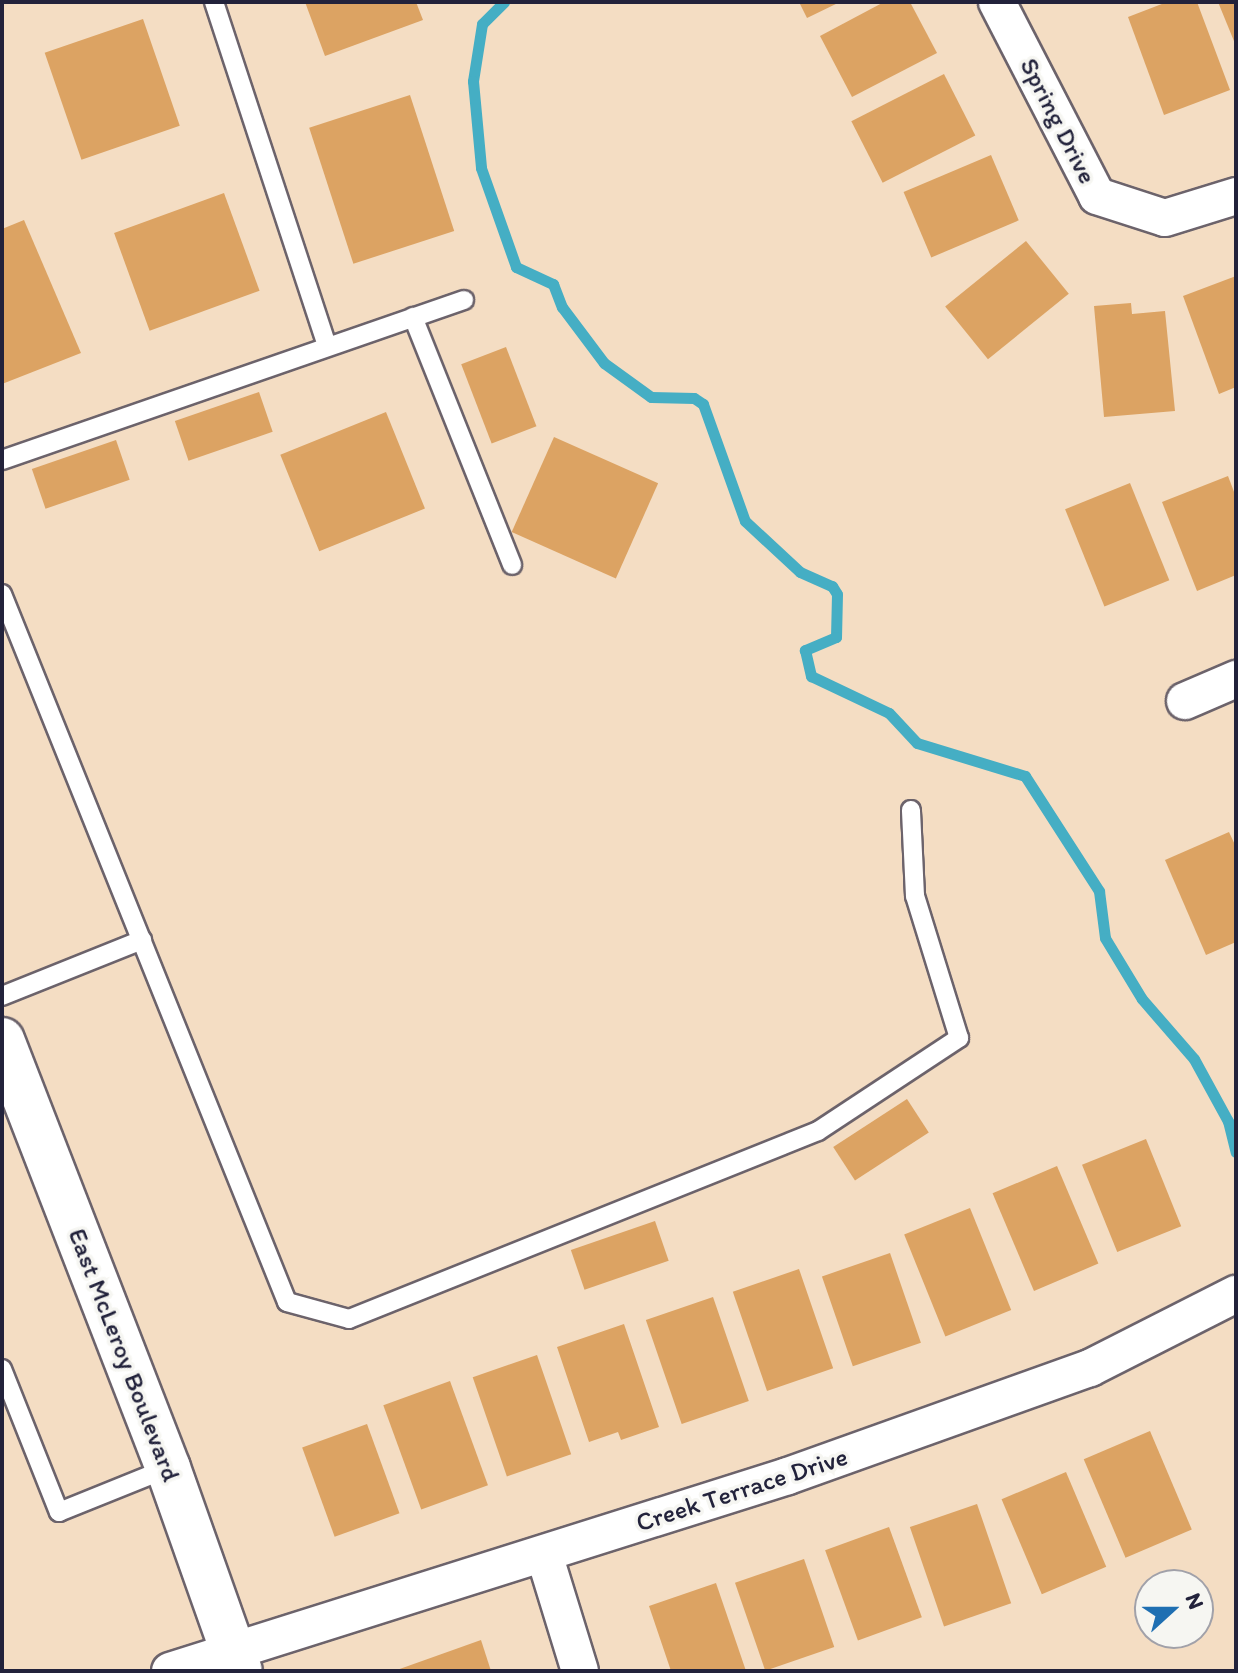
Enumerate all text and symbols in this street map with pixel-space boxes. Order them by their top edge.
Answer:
street label: Spring Drive [1013,53,1103,189]
street label: East McLeroy Boulevard [61,1224,187,1486]
street label: Creek Terrace Drive [634,1442,850,1538]
north arrow [1134,1569,1214,1649]
text: N [1180,1589,1210,1613]

